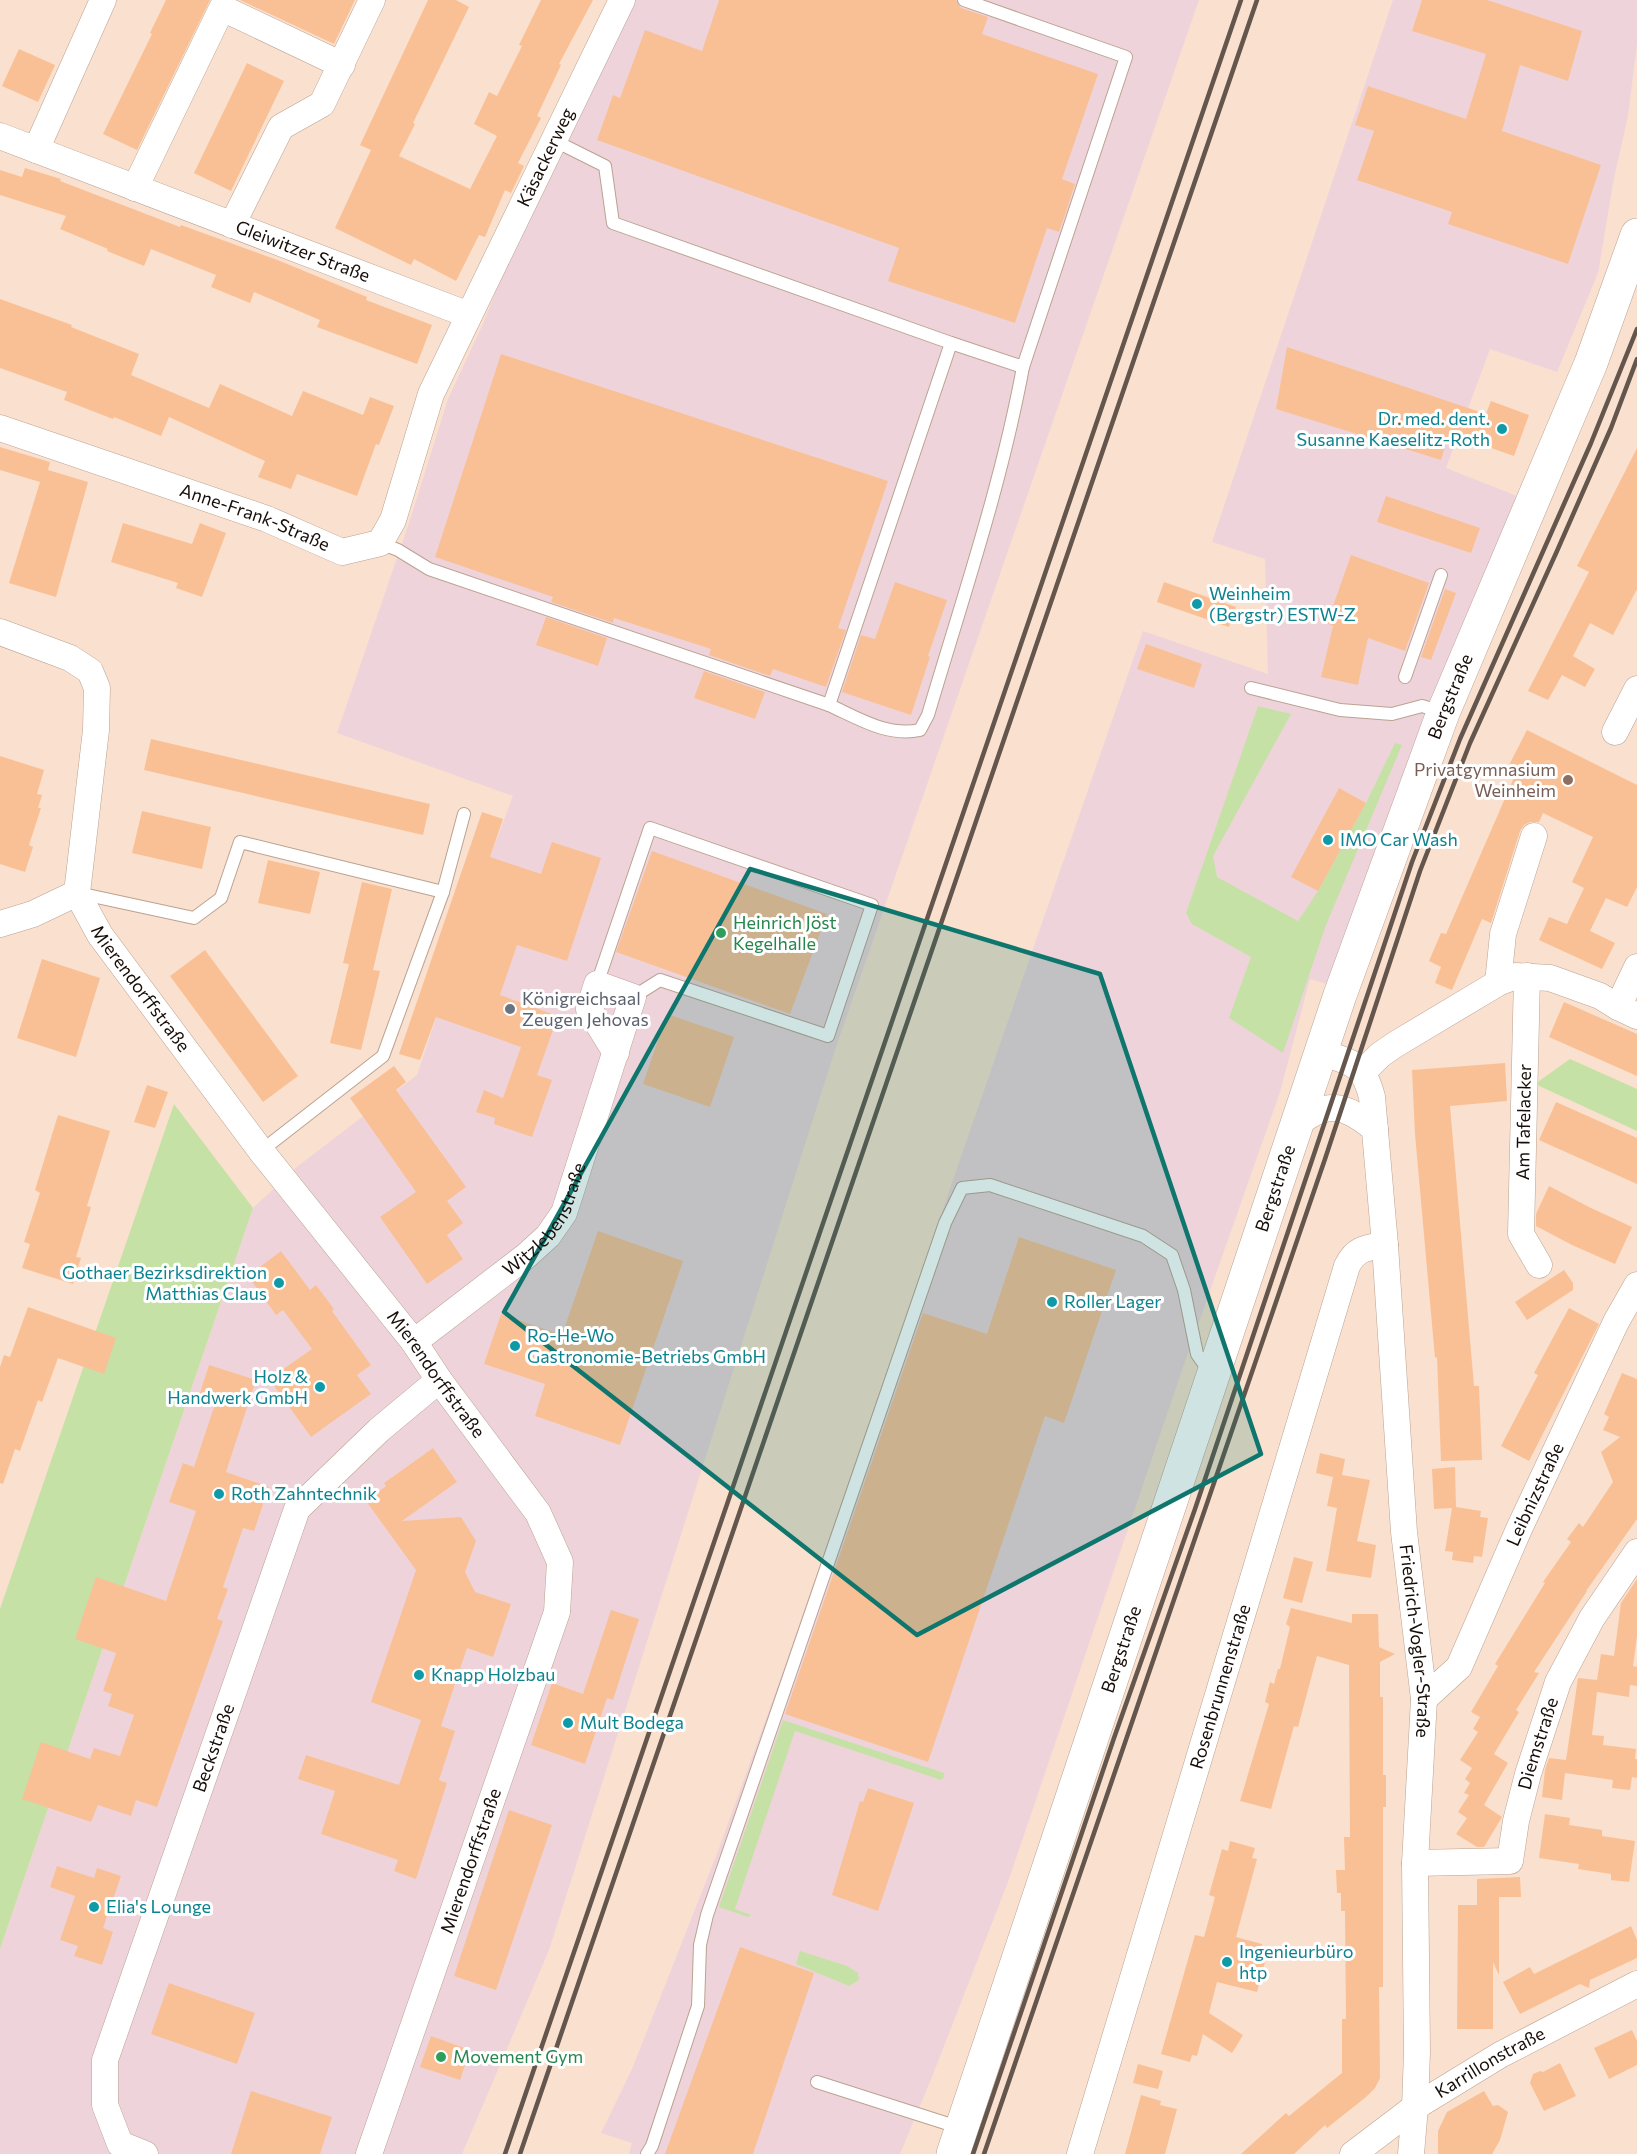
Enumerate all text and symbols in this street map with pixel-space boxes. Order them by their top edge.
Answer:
street label: Käsackerweg [511,104,578,210]
street label: Gleiwitzer Straße [233,215,373,286]
place label: Dr. med. dent. Susanne Kaeselitz-Roth [1297,407,1490,450]
marker: Dr. med. dent. Susanne Kaeselitz-Roth [1495,422,1509,436]
street label: Anne-Frank-Straße [177,478,333,555]
place label: Weinheim (Bergstr) ESTW-Z [1209,582,1356,625]
marker: Weinheim (Bergstr) ESTW-Z [1190,597,1204,611]
street label: Bergstraße [1422,650,1477,742]
place label: Privatgymnasium Weinheim [1414,758,1556,801]
marker: Privatgymnasium Weinheim [1561,773,1575,787]
place label: IMO Car Wash [1340,828,1458,850]
marker: IMO Car Wash [1321,833,1335,847]
place label: Heinrich Jöst Kegelhalle [733,911,837,954]
street label: Mierendorffstraße [87,921,195,1056]
marker: Heinrich Jöst Kegelhalle [714,926,728,940]
place label: Königreichsaal Zeugen Jehovas [522,987,649,1030]
marker: Königreichsaal Zeugen Jehovas [503,1002,517,1016]
street label: Am Tafelacker [1511,1064,1535,1180]
street label: Bergstraße [1250,1142,1299,1234]
street label: Witzlebenstraße [498,1160,589,1280]
place label: Gothaer Bezirksdirektion Matthias Claus [62,1261,267,1304]
marker: Gothaer Bezirksdirektion Matthias Claus [272,1276,286,1290]
place label: Roller Lager [1064,1290,1162,1312]
marker: Roller Lager [1045,1295,1059,1309]
street label: Mierendorffstraße [383,1305,490,1442]
place label: Ro-He-Wo Gastronomie-Betriebs GmbH [527,1324,766,1367]
marker: Ro-He-Wo Gastronomie-Betriebs GmbH [508,1339,522,1353]
place label: Holz & Handwerk GmbH [167,1365,308,1408]
marker: Holz & Handwerk GmbH [313,1380,327,1394]
street label: Leibnizstraße [1501,1439,1568,1549]
place label: Roth Zahntechnik [231,1482,377,1504]
marker: Roth Zahntechnik [212,1487,226,1501]
street label: Friedrich-Vogler-Straße [1396,1543,1436,1739]
street label: Rosenbrunnenstraße [1184,1601,1255,1771]
street label: Bergstraße [1096,1603,1145,1695]
place label: Knapp Holzbau [431,1663,555,1685]
marker: Knapp Holzbau [412,1668,426,1682]
street label: Diemstraße [1512,1694,1562,1792]
street label: Beckstraße [187,1701,238,1795]
place label: Mult Bodega [580,1711,684,1733]
marker: Mult Bodega [561,1716,575,1730]
street label: Mierendorffstraße [435,1785,505,1936]
place label: Elia's Lounge [106,1895,211,1917]
marker: Elia's Lounge [87,1900,101,1914]
place label: Ingenieurbüro htp [1239,1940,1353,1983]
marker: Ingenieurbüro htp [1220,1955,1234,1969]
street label: Karrillonstraße [1431,2022,1548,2102]
place label: Movement Gym [453,2045,583,2067]
marker: Movement Gym [434,2050,448,2064]

